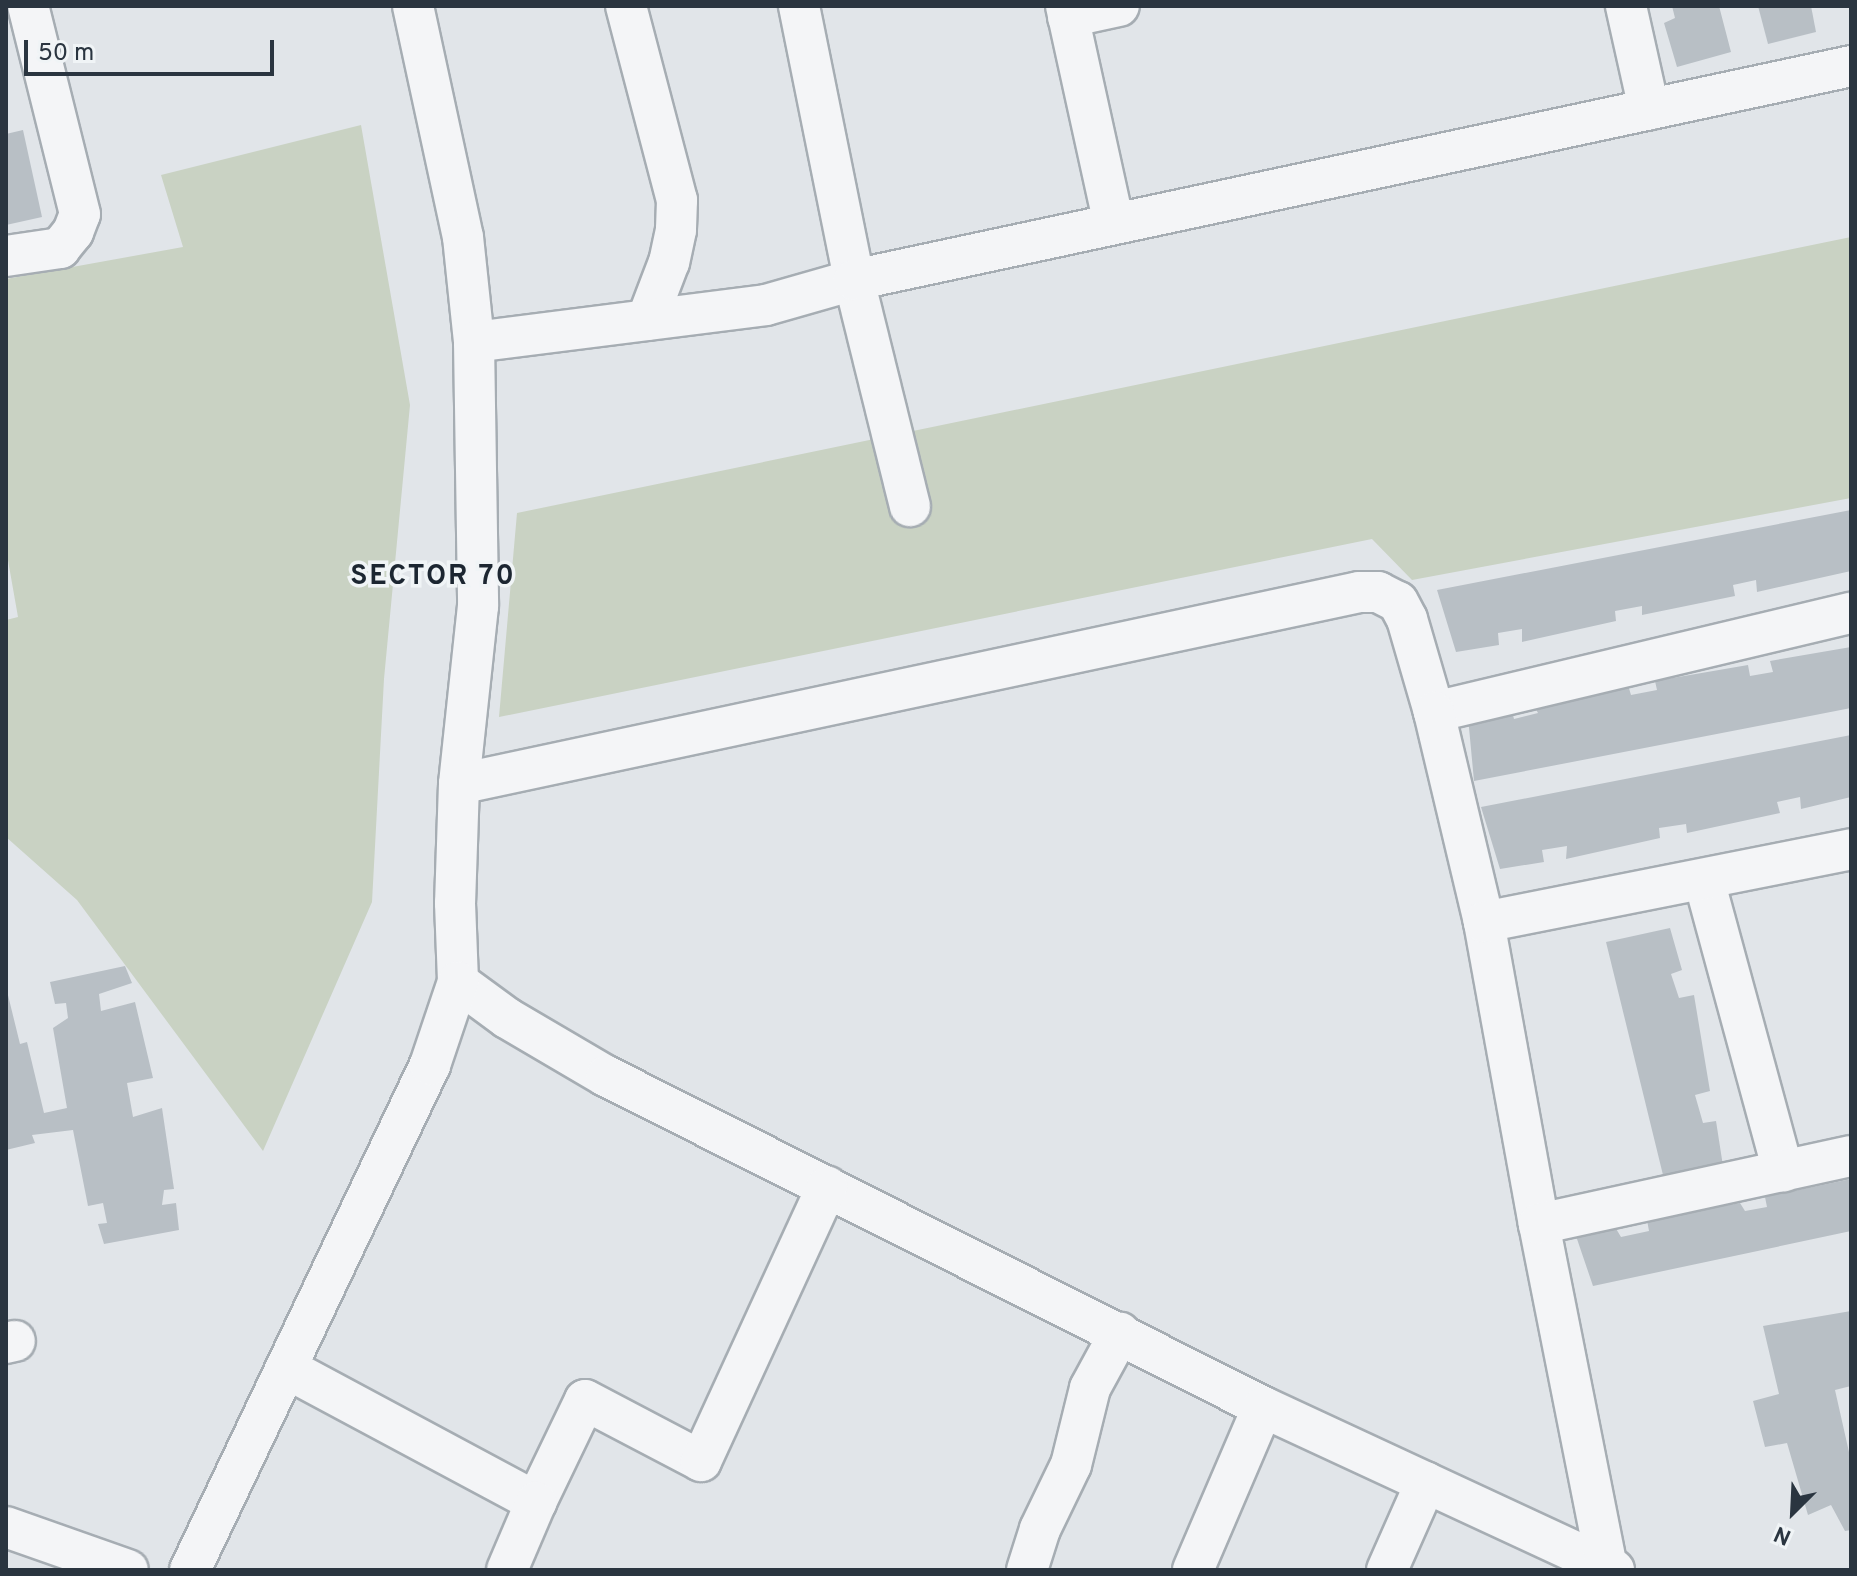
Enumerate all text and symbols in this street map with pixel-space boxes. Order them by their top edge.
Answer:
scale bar [28,24,278,74]
text: 50 m [38,39,94,69]
district label: SECTOR 70 [350,560,516,594]
north arrow [1753,1472,1833,1552]
text: N [1770,1519,1796,1550]

